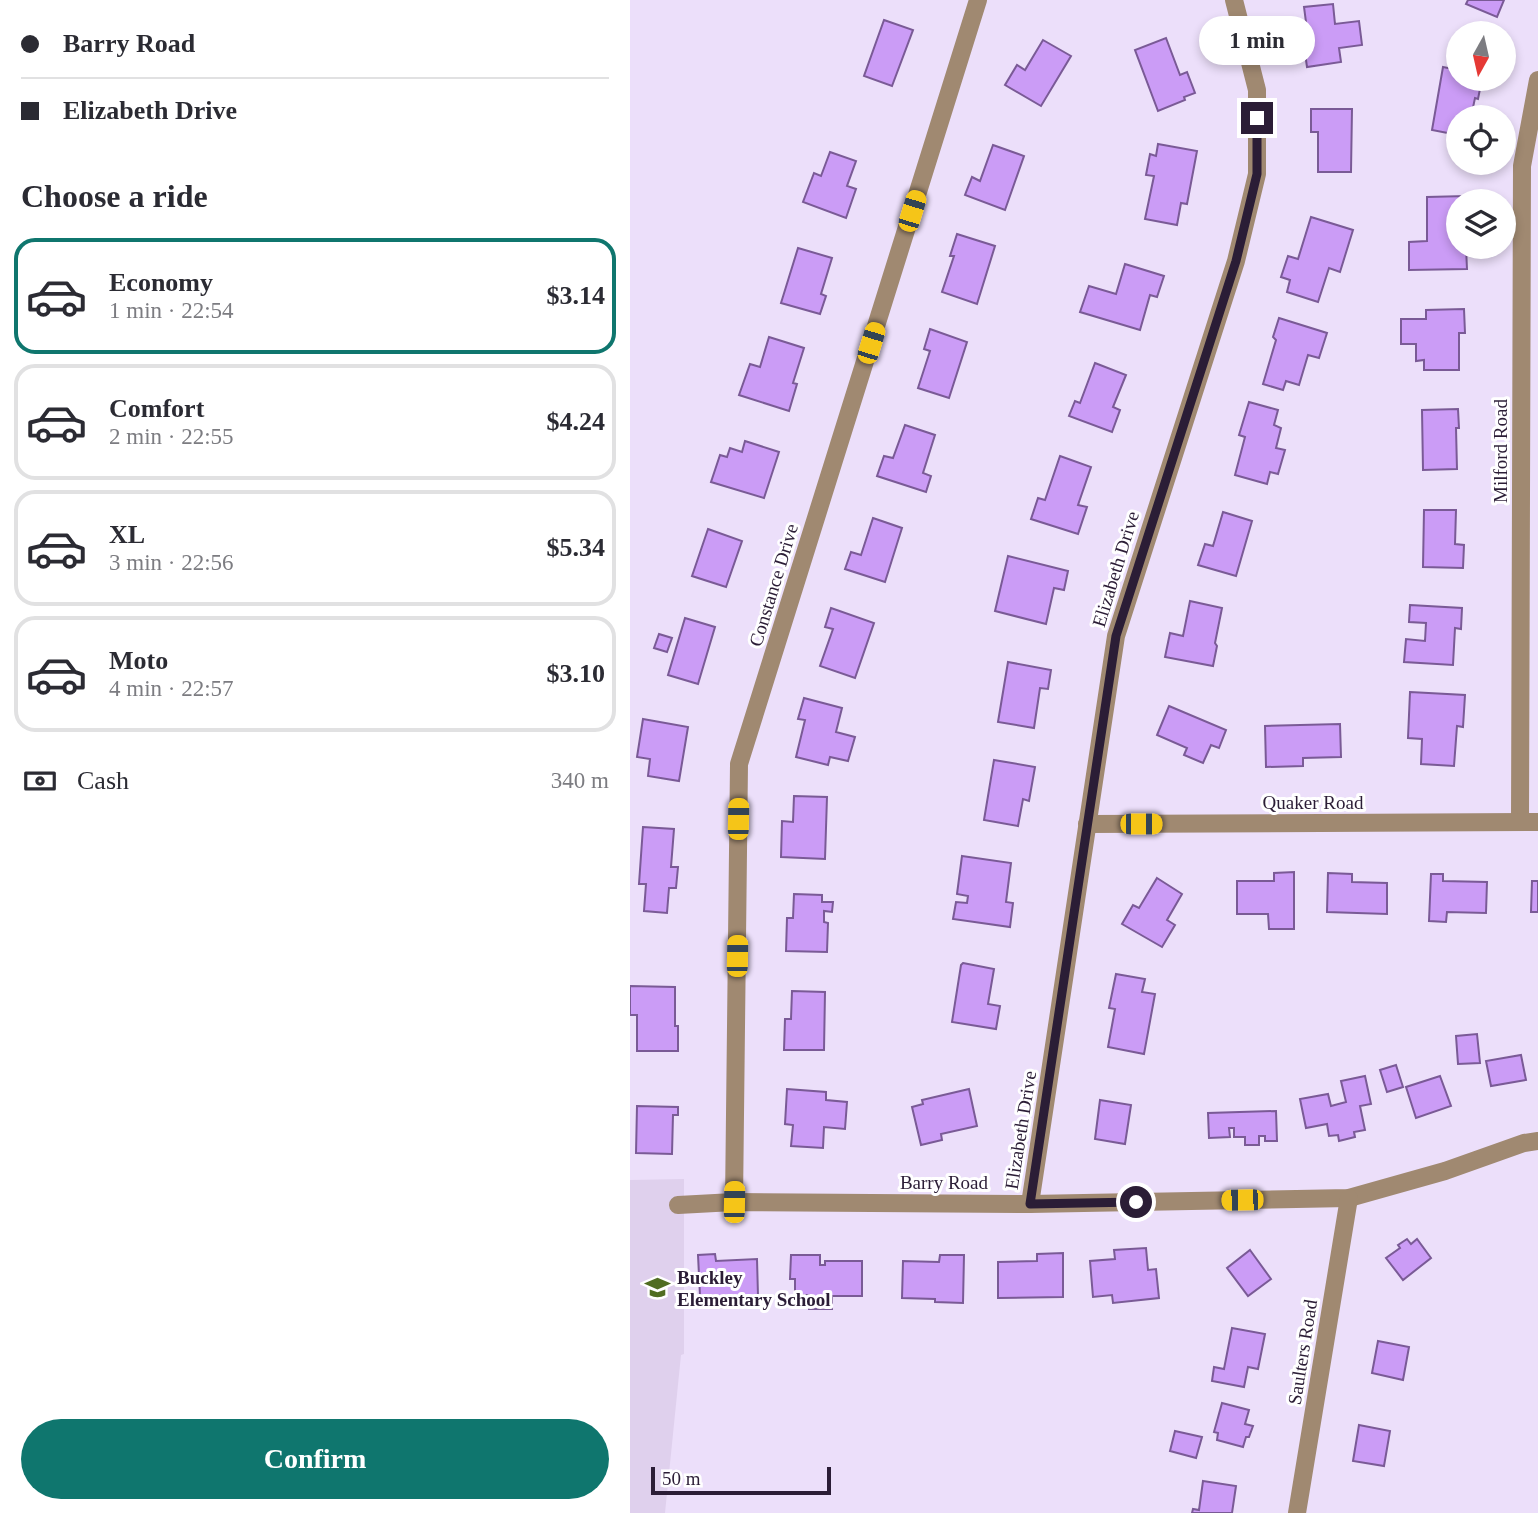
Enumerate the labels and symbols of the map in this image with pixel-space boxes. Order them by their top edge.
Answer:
callout: 1 min [1199,17,1315,66]
north arrow [1446,21,1516,91]
route end [1241,102,1273,134]
car [896,188,929,234]
car [855,320,888,366]
street label: Milford Road [1490,399,1511,503]
street label: Elizabeth Drive [1088,509,1143,629]
street label: Constance Drive [745,521,802,649]
street label: Quaker Road [1263,792,1364,813]
car [728,798,749,840]
car [1121,814,1163,835]
car [727,935,748,977]
street label: Elizabeth Drive [1001,1069,1040,1191]
street label: Barry Road [900,1172,989,1193]
car [724,1181,745,1223]
route start [1120,1186,1152,1218]
car [1221,1189,1264,1211]
place label: Buckley Elementary School [677,1267,831,1310]
school or university icon: Buckley Elementary School [643,1274,671,1302]
street label: Saulters Road [1284,1298,1321,1406]
scale bar [651,1464,831,1496]

